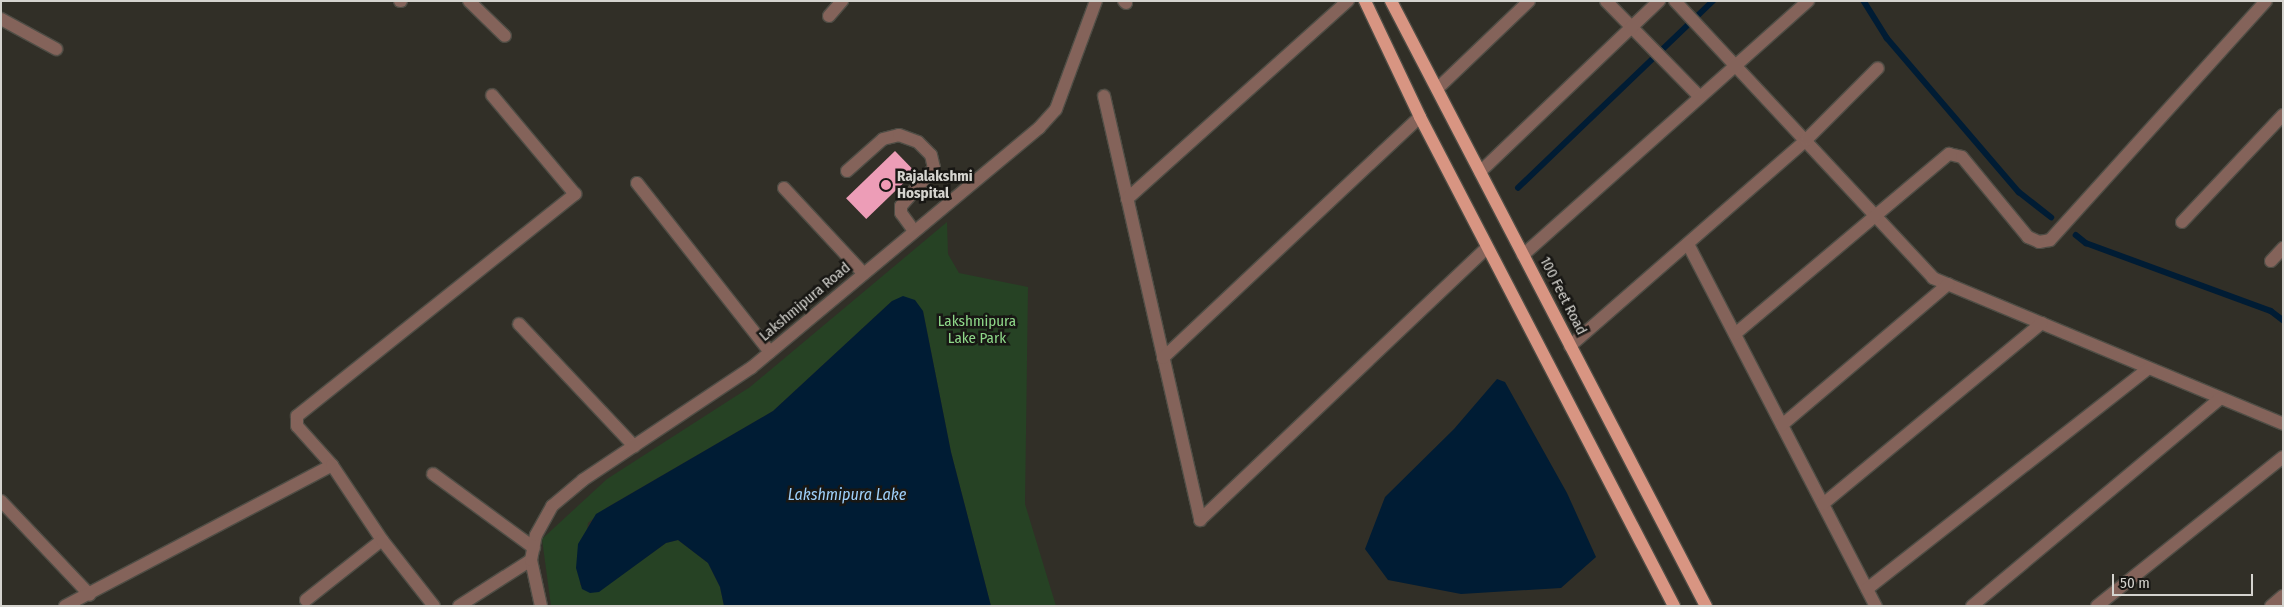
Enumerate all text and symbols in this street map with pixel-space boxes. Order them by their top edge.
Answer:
place label: Rajalakshmi Hospital [897,167,973,202]
marker: Rajalakshmi Hospital [879,178,893,192]
street label: 100 Feet Road [1536,254,1590,338]
street label: Lakshmipura Road [756,259,854,345]
park label: Lakshmipura Lake Park [938,312,1016,347]
water label: Lakshmipura Lake [788,485,906,505]
scale bar [2114,564,2255,596]
text: 50 m [2120,574,2150,592]

